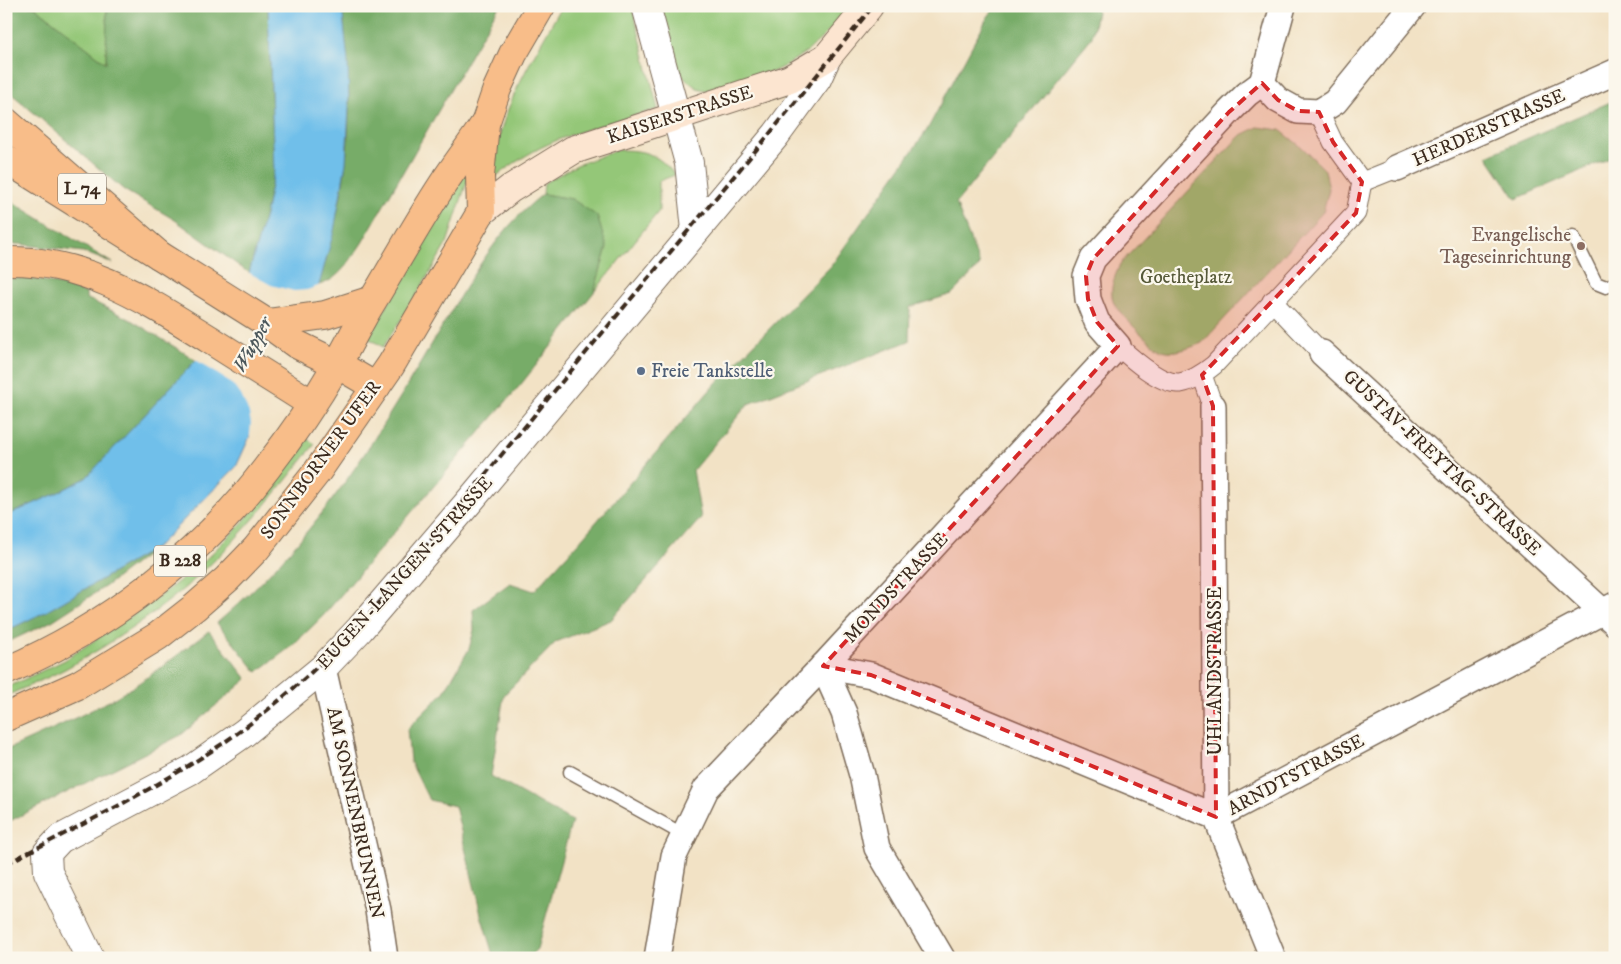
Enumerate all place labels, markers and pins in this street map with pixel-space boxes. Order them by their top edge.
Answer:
place label: Evangelische Tageseinrichtung [1440,224,1572,269]
marker: Evangelische Tageseinrichtung [1575,240,1587,252]
place label: Freie Tankstelle [651,360,773,383]
marker: Freie Tankstelle [635,365,647,377]

